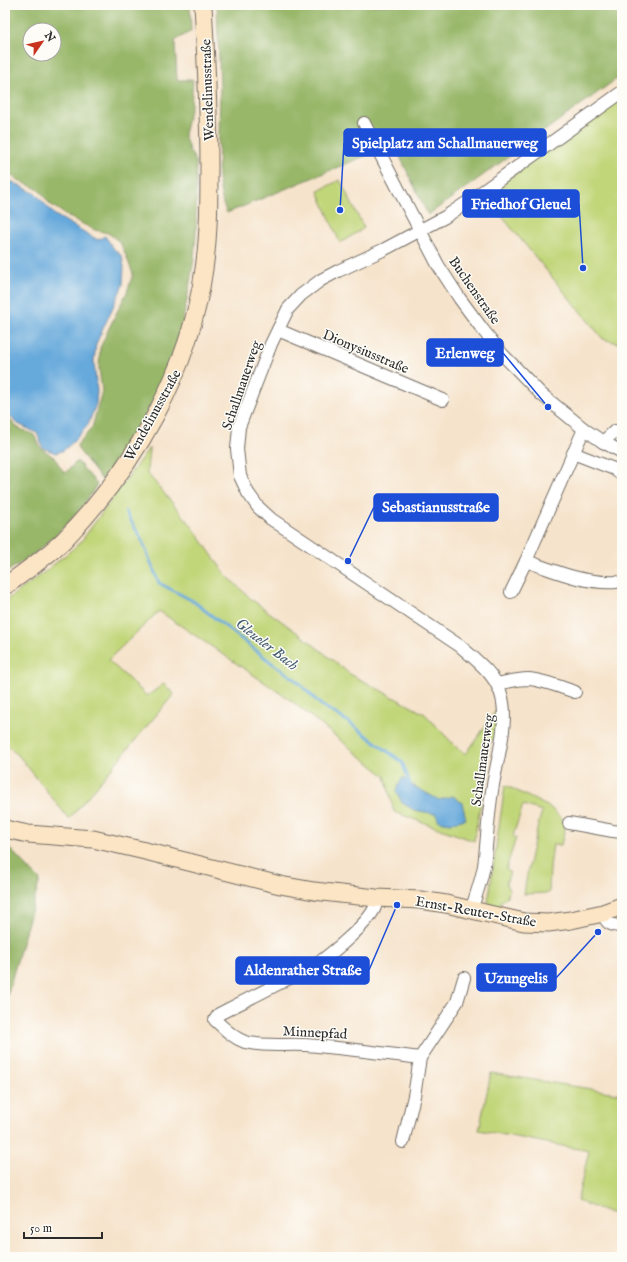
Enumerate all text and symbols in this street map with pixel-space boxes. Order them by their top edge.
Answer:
north arrow [22,22,62,62]
text: N [40,28,58,45]
street label: Wendelinusstraße [197,38,219,141]
callout: Spielplatz am Schallmauerweg [344,129,546,156]
text: Spielplatz am Schallmauerweg [352,134,539,153]
callout: Friedhof Gleuel [463,190,579,217]
text: Friedhof Gleuel [471,195,572,214]
street label: Buchenstraße [444,253,504,328]
street label: Dionysiusstraße [320,326,412,378]
street label: Schallmauerweg [218,338,266,432]
callout: Erlenweg [427,339,503,366]
text: Erlenweg [435,344,496,363]
street label: Wendelinusstraße [120,366,186,465]
callout: Sebastianusstraße [374,494,498,521]
text: Sebastianusstraße [382,498,490,517]
water label: Gleueler Bach [232,614,302,675]
street label: Schallmauerweg [468,712,498,808]
street label: Ernst-Reuter-Straße [414,892,538,932]
callout: Aldenrather Straße [236,957,369,984]
text: Aldenrather Straße [243,961,362,980]
callout: Uzungelis [477,964,556,991]
text: Uzungelis [483,969,548,988]
street label: Minnepfad [282,1022,348,1044]
scale bar [24,1214,102,1240]
text: 50 m [30,1221,52,1236]

